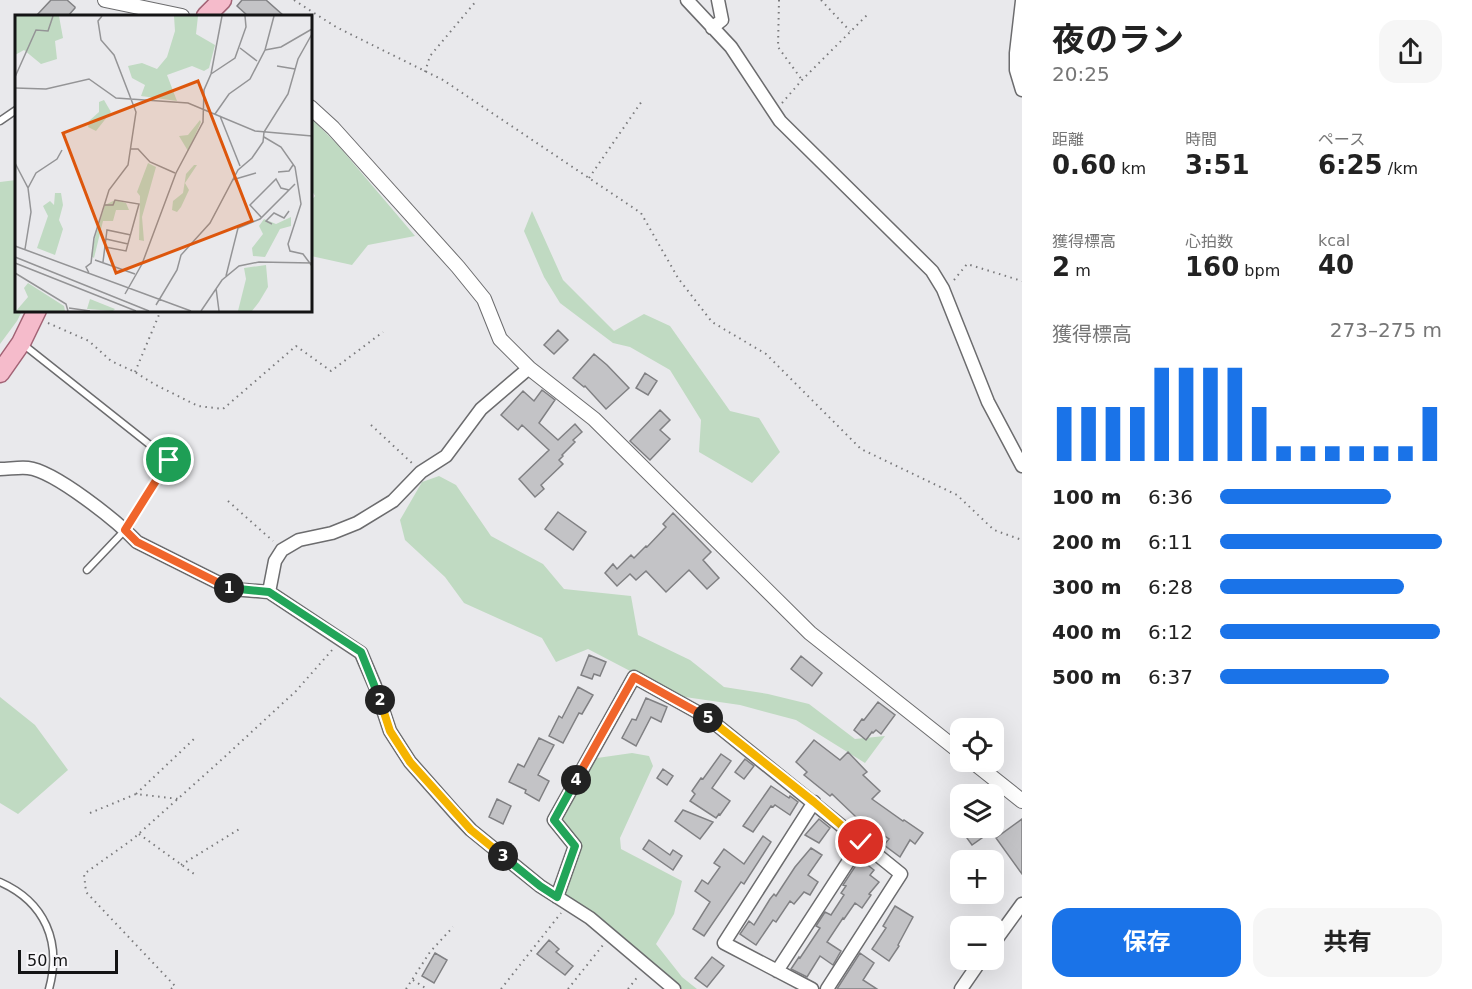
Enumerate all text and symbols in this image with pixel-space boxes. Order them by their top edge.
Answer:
inset map [15,15,312,312]
text: 夜のラン [1052,20,1184,59]
button: share [1379,20,1442,83]
text: 20:25 [1052,62,1110,86]
text: 距離 [1052,130,1084,149]
text: 時間 [1185,130,1217,149]
text: ペース [1318,130,1365,149]
text: 0.60 [1052,150,1116,180]
text: 3:51 [1185,150,1250,180]
text: 6:25 [1318,150,1383,180]
text: km [1116,159,1146,178]
text: /km [1383,159,1418,178]
text: kcal [1318,231,1350,250]
text: 獲得標高 [1052,232,1116,251]
text: 心拍数 [1185,232,1233,251]
text: 40 [1318,250,1354,280]
text: 2 [1052,252,1070,282]
text: 160 [1185,252,1239,282]
text: m [1070,261,1091,280]
text: bpm [1239,261,1280,280]
text: 273–275 m [1330,318,1442,342]
text: 獲得標高 [1052,322,1132,346]
pin [143,434,194,485]
icon: arrive [152,443,185,476]
text: 100 m [1052,485,1122,509]
text: 6:36 [1148,485,1193,509]
text: 200 m [1052,530,1122,554]
text: 6:11 [1148,530,1193,554]
pin: 1 [214,573,244,603]
text: 300 m [1052,575,1122,599]
text: 6:28 [1148,575,1193,599]
text: 1 [223,578,235,597]
text: 400 m [1052,620,1122,644]
text: 6:12 [1148,620,1193,644]
text: 500 m [1052,665,1122,689]
text: 6:37 [1148,665,1193,689]
pin: 2 [365,685,395,715]
text: 2 [374,690,386,709]
pin: 5 [693,703,723,733]
text: 5 [702,708,714,727]
map controls [950,718,1004,970]
button: locate [950,718,1004,772]
pin: 4 [561,765,591,795]
text: 4 [570,770,582,789]
button: layers [950,784,1004,838]
pin [835,816,886,867]
icon: check [844,825,877,858]
pin: 3 [488,841,518,871]
text: 3 [497,846,509,865]
button: + [950,850,1004,904]
button: 保存 [1052,908,1241,977]
button: 共有 [1253,908,1442,977]
button: − [950,916,1004,970]
scale bar [18,947,118,974]
text: 50 m [27,951,68,970]

